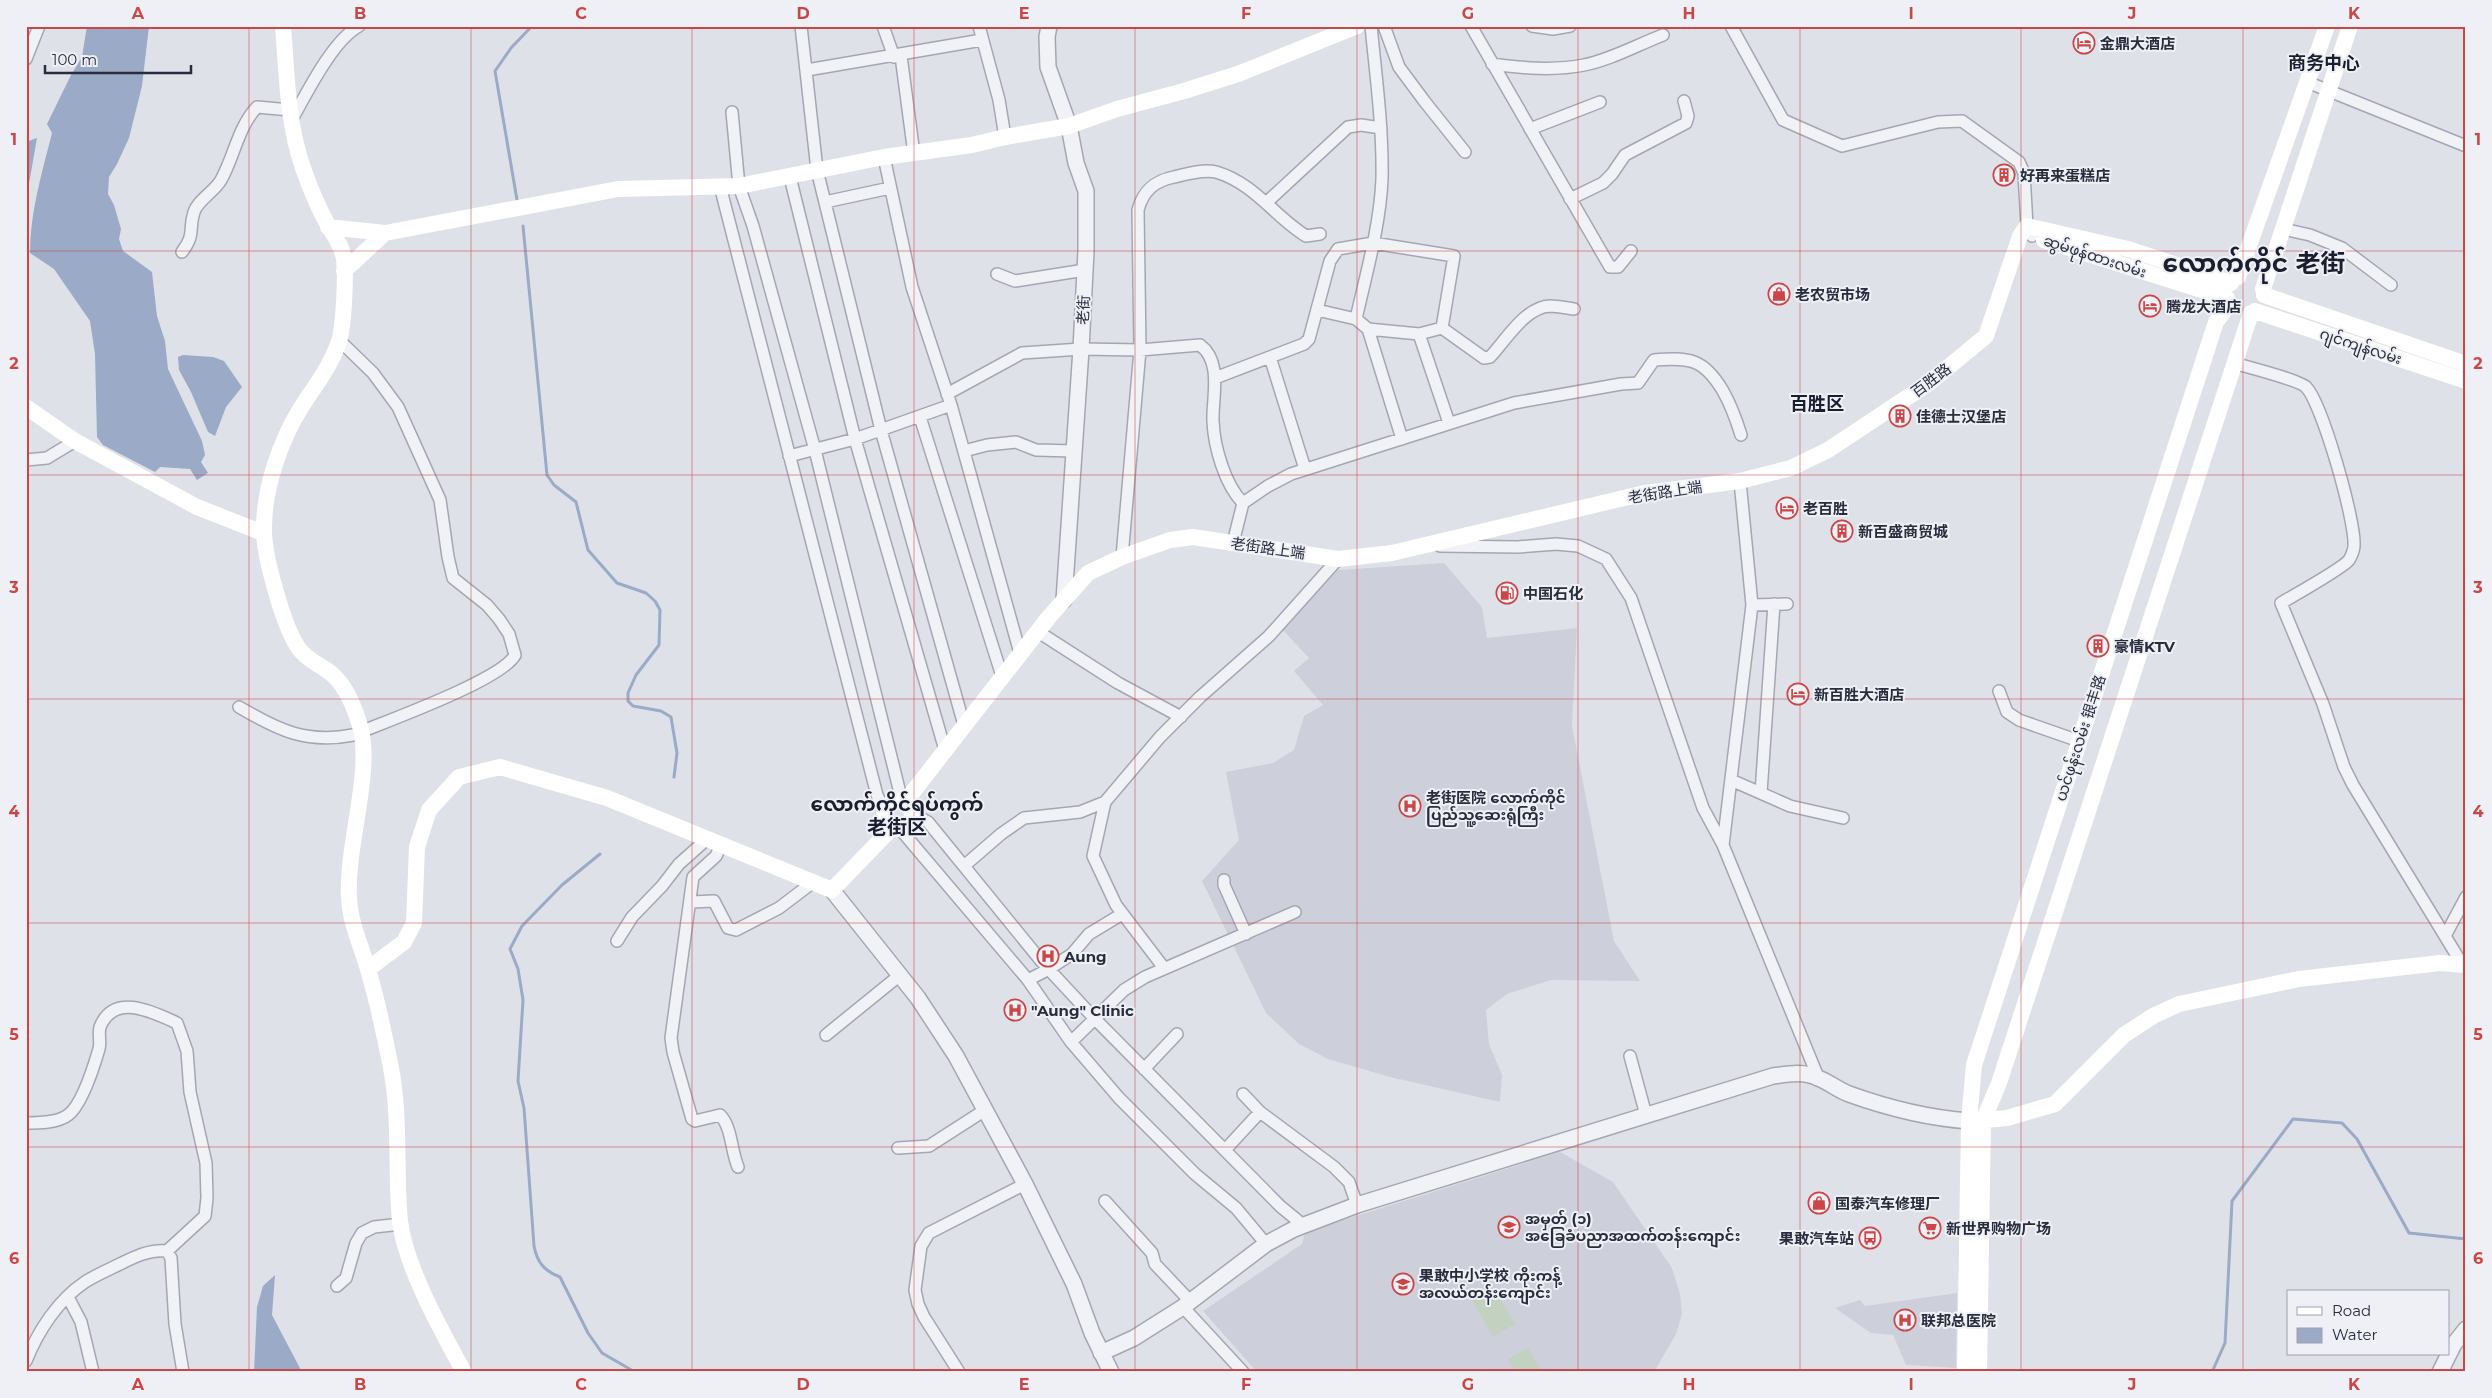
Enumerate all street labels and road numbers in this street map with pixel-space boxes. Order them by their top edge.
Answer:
street label: ဆွမ်ဖုန်ထားလမ်း [2040,230,2149,284]
street label: 老街 [1073,295,1093,325]
street label: ဂျင်ကျန်လမ်း [2317,324,2404,371]
street label: 百胜路 [1907,359,1955,401]
street label: 老街路上端 [1626,477,1704,507]
street label: 老街路上端 [1230,533,1306,563]
street label: ယင်ဖုန်းလမ်း 银丰路 [2051,672,2112,804]

